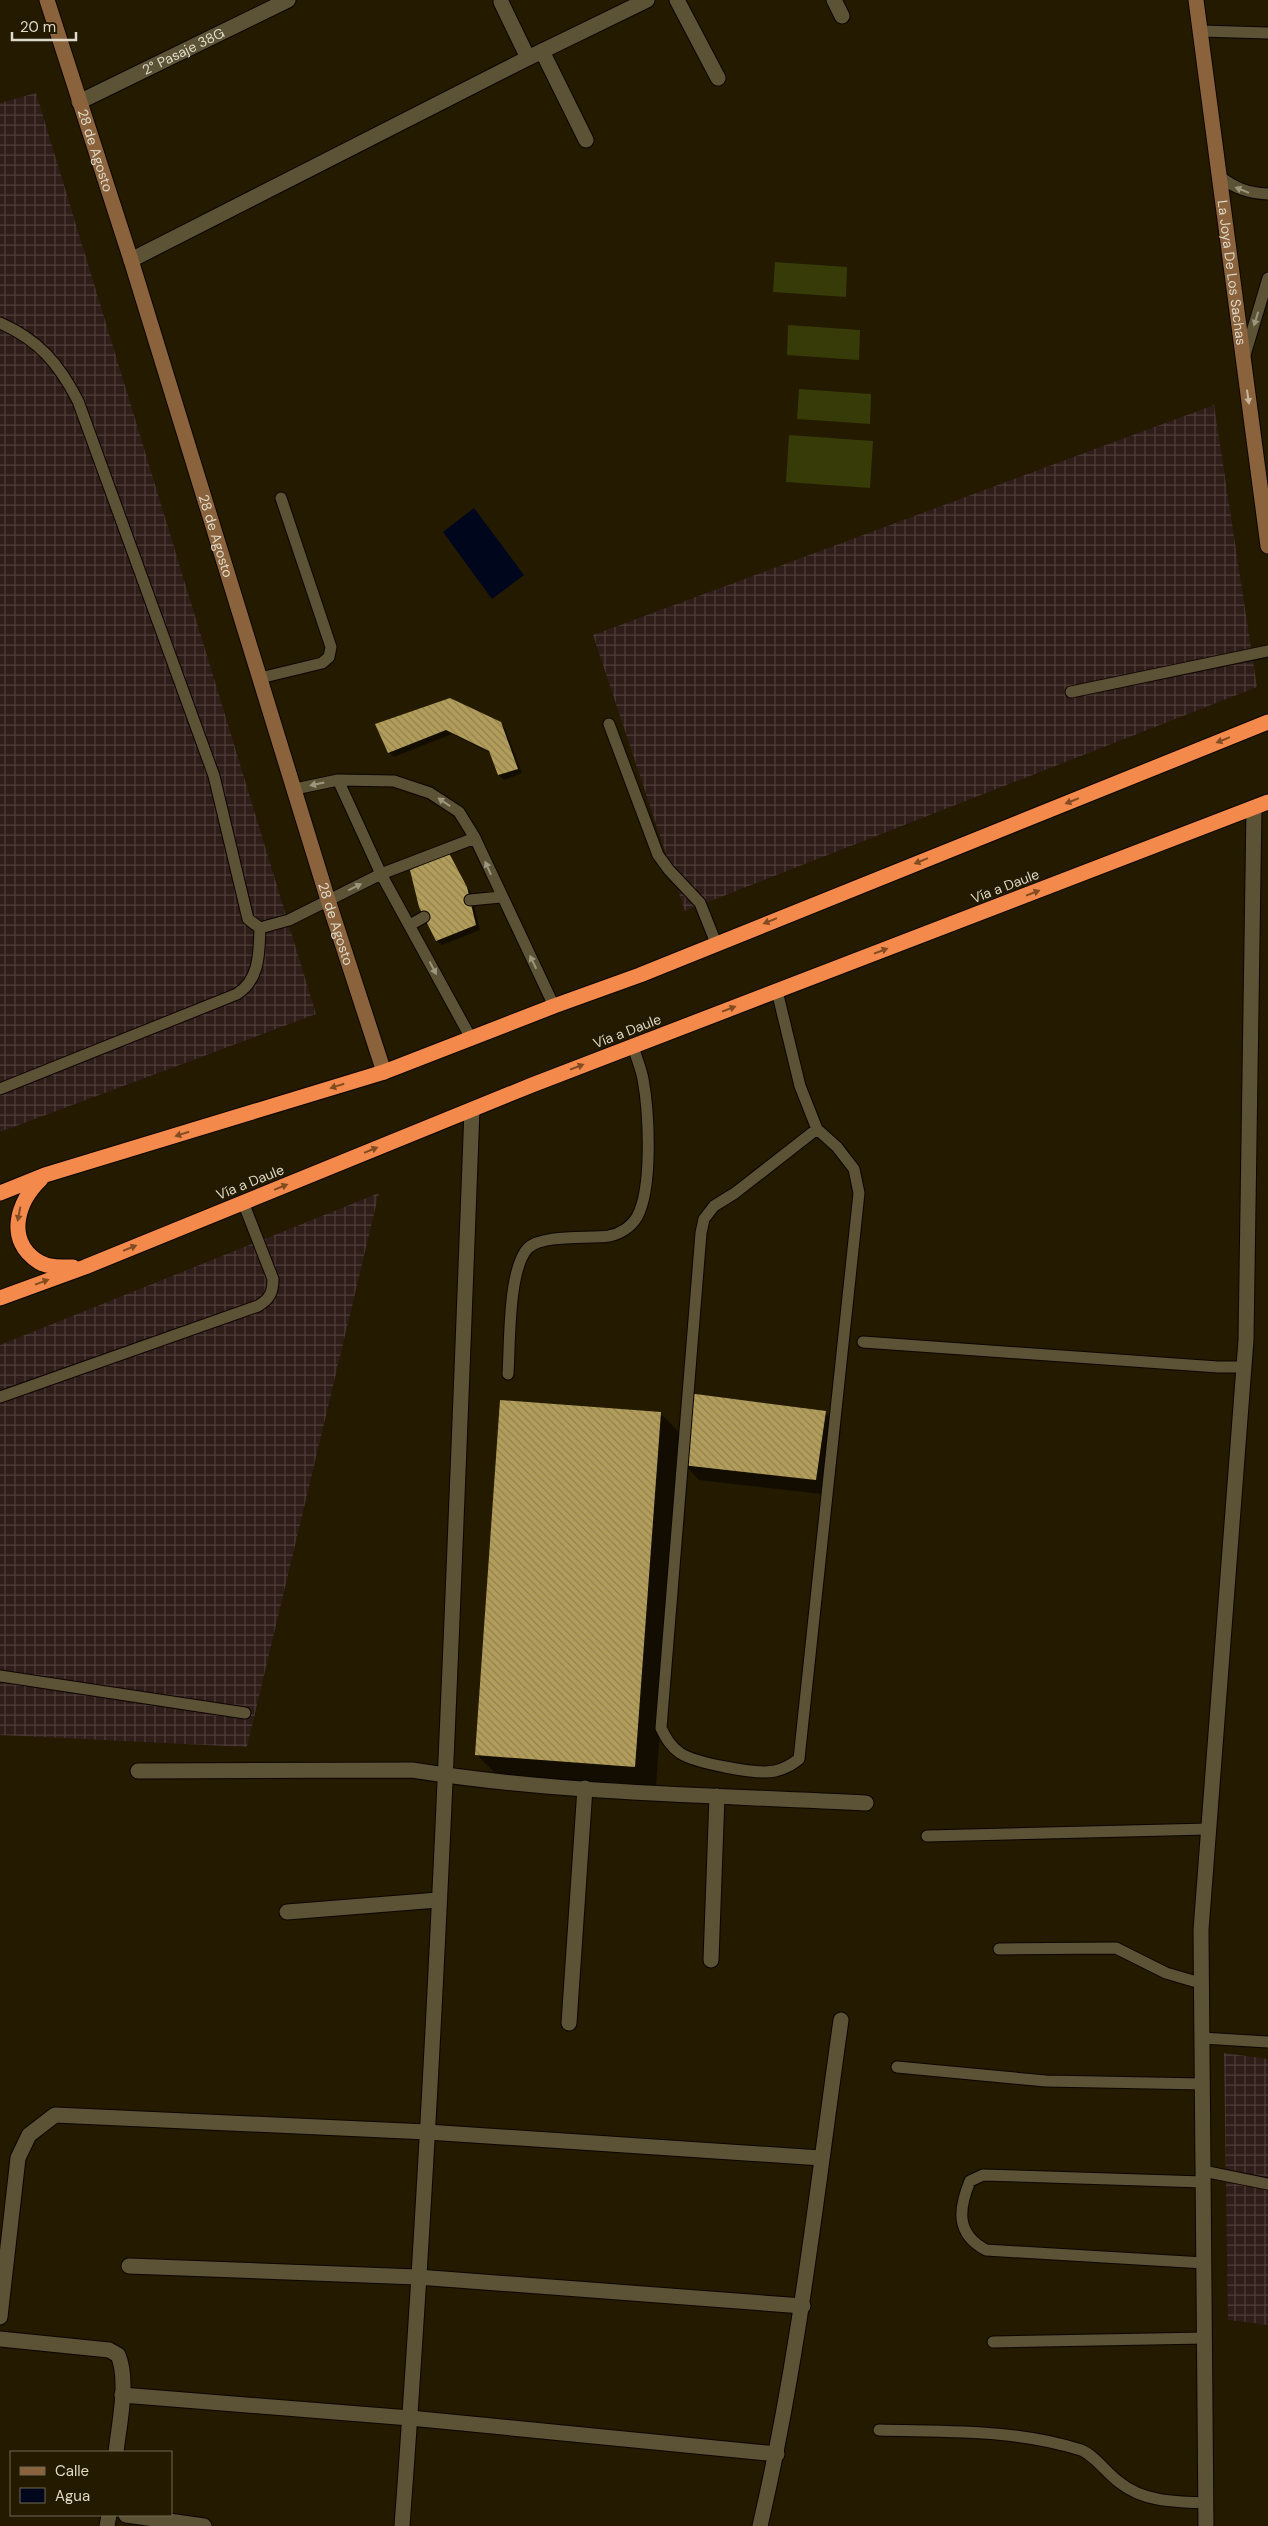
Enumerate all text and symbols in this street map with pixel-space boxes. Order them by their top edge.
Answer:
scale bar [12,10,76,42]
text: 20 m [20,17,56,37]
street label: 2° Pasaje 38G [139,23,227,79]
street label: 28 de Agosto [74,107,117,194]
one-way arrow [1235,185,1249,193]
street label: La Joya De Los Sachas [1213,199,1250,346]
one-way arrow [1251,312,1259,327]
one-way arrow [1244,390,1252,406]
street label: 28 de Agosto [195,492,237,580]
one-way arrow [1215,736,1230,744]
one-way arrow [309,781,325,789]
one-way arrow [437,797,450,807]
one-way arrow [1065,797,1079,805]
one-way arrow [913,857,928,865]
one-way arrow [483,861,491,875]
street label: Vía a Daule [968,865,1042,907]
street label: 28 de Agosto [314,880,358,968]
one-way arrow [347,883,362,891]
one-way arrow [1025,889,1040,896]
one-way arrow [763,918,777,926]
one-way arrow [874,947,889,955]
one-way arrow [528,955,536,969]
one-way arrow [429,961,437,975]
one-way arrow [722,1005,737,1013]
street label: Vía a Daule [590,1010,664,1052]
one-way arrow [570,1063,585,1071]
one-way arrow [330,1083,345,1091]
one-way arrow [174,1130,189,1138]
one-way arrow [364,1146,379,1154]
street label: Vía a Daule [213,1160,287,1204]
one-way arrow [274,1183,289,1191]
one-way arrow [15,1207,23,1223]
one-way arrow [123,1244,138,1252]
one-way arrow [35,1278,50,1285]
legend [10,2451,172,2516]
text: Calle [55,2461,89,2481]
text: Agua [55,2486,90,2506]

